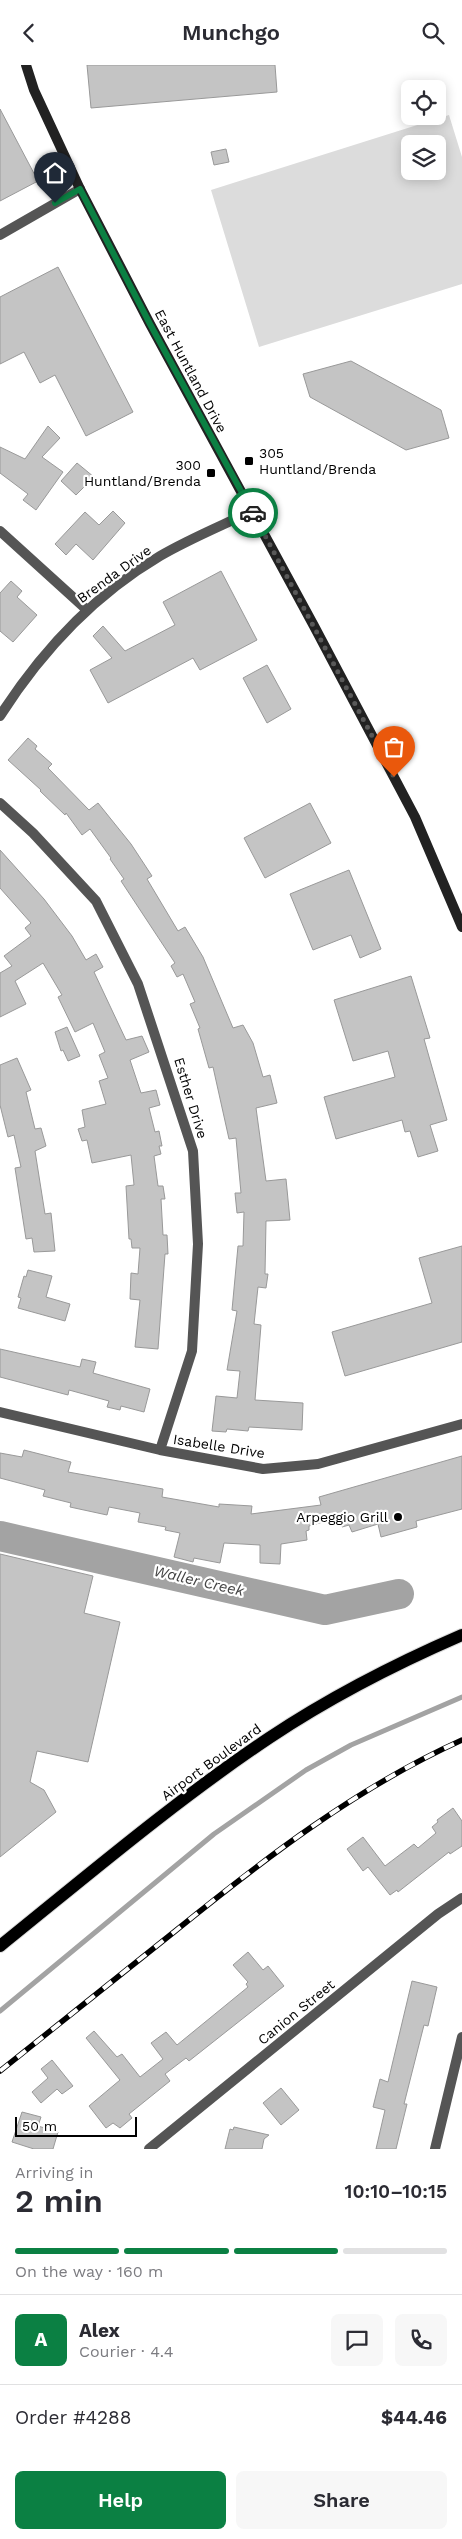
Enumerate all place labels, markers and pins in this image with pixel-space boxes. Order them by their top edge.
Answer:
pin [34,152,76,203]
place label: 305 Huntland/Brenda [259,445,376,477]
marker: 305 Huntland/Brenda [243,455,255,467]
place label: 300 Huntland/Brenda [84,457,201,489]
marker: 300 Huntland/Brenda [205,467,217,479]
pin [373,726,415,777]
place label: Arpeggio Grill [296,1509,389,1525]
marker: Arpeggio Grill [392,1511,404,1523]

